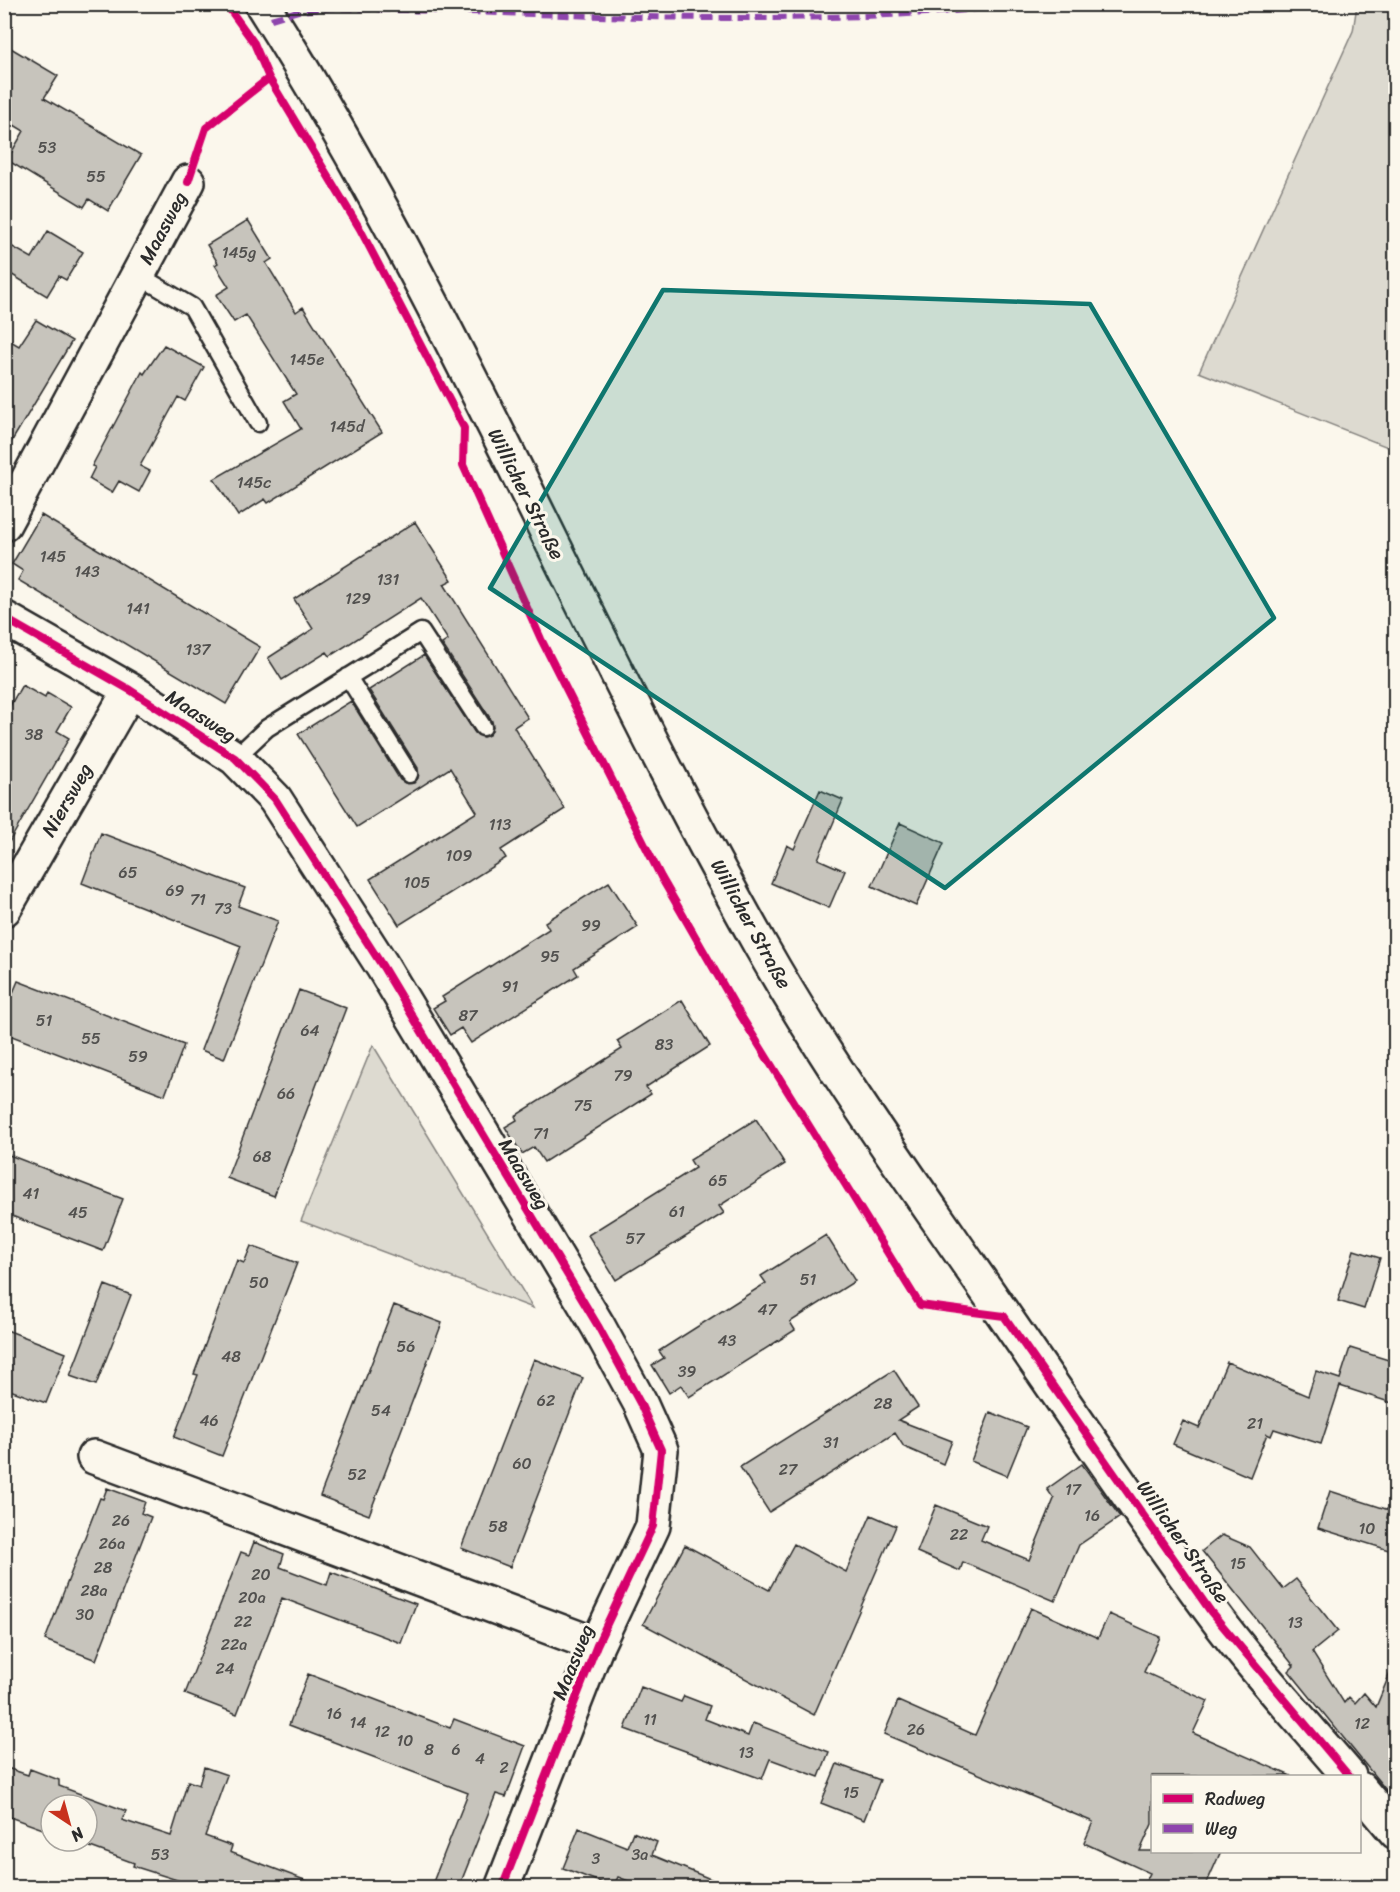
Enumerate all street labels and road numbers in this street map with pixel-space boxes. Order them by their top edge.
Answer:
street label: Maasweg [129,185,197,271]
street label: Willicher Straße [478,422,574,566]
street label: Maasweg [158,680,244,752]
street label: Niersweg [32,756,102,844]
street label: Willicher Straße [701,852,801,996]
street label: Maasweg [489,1131,559,1217]
street label: Willicher Straße [1127,1473,1239,1611]
street label: Maasweg [542,1619,604,1705]

